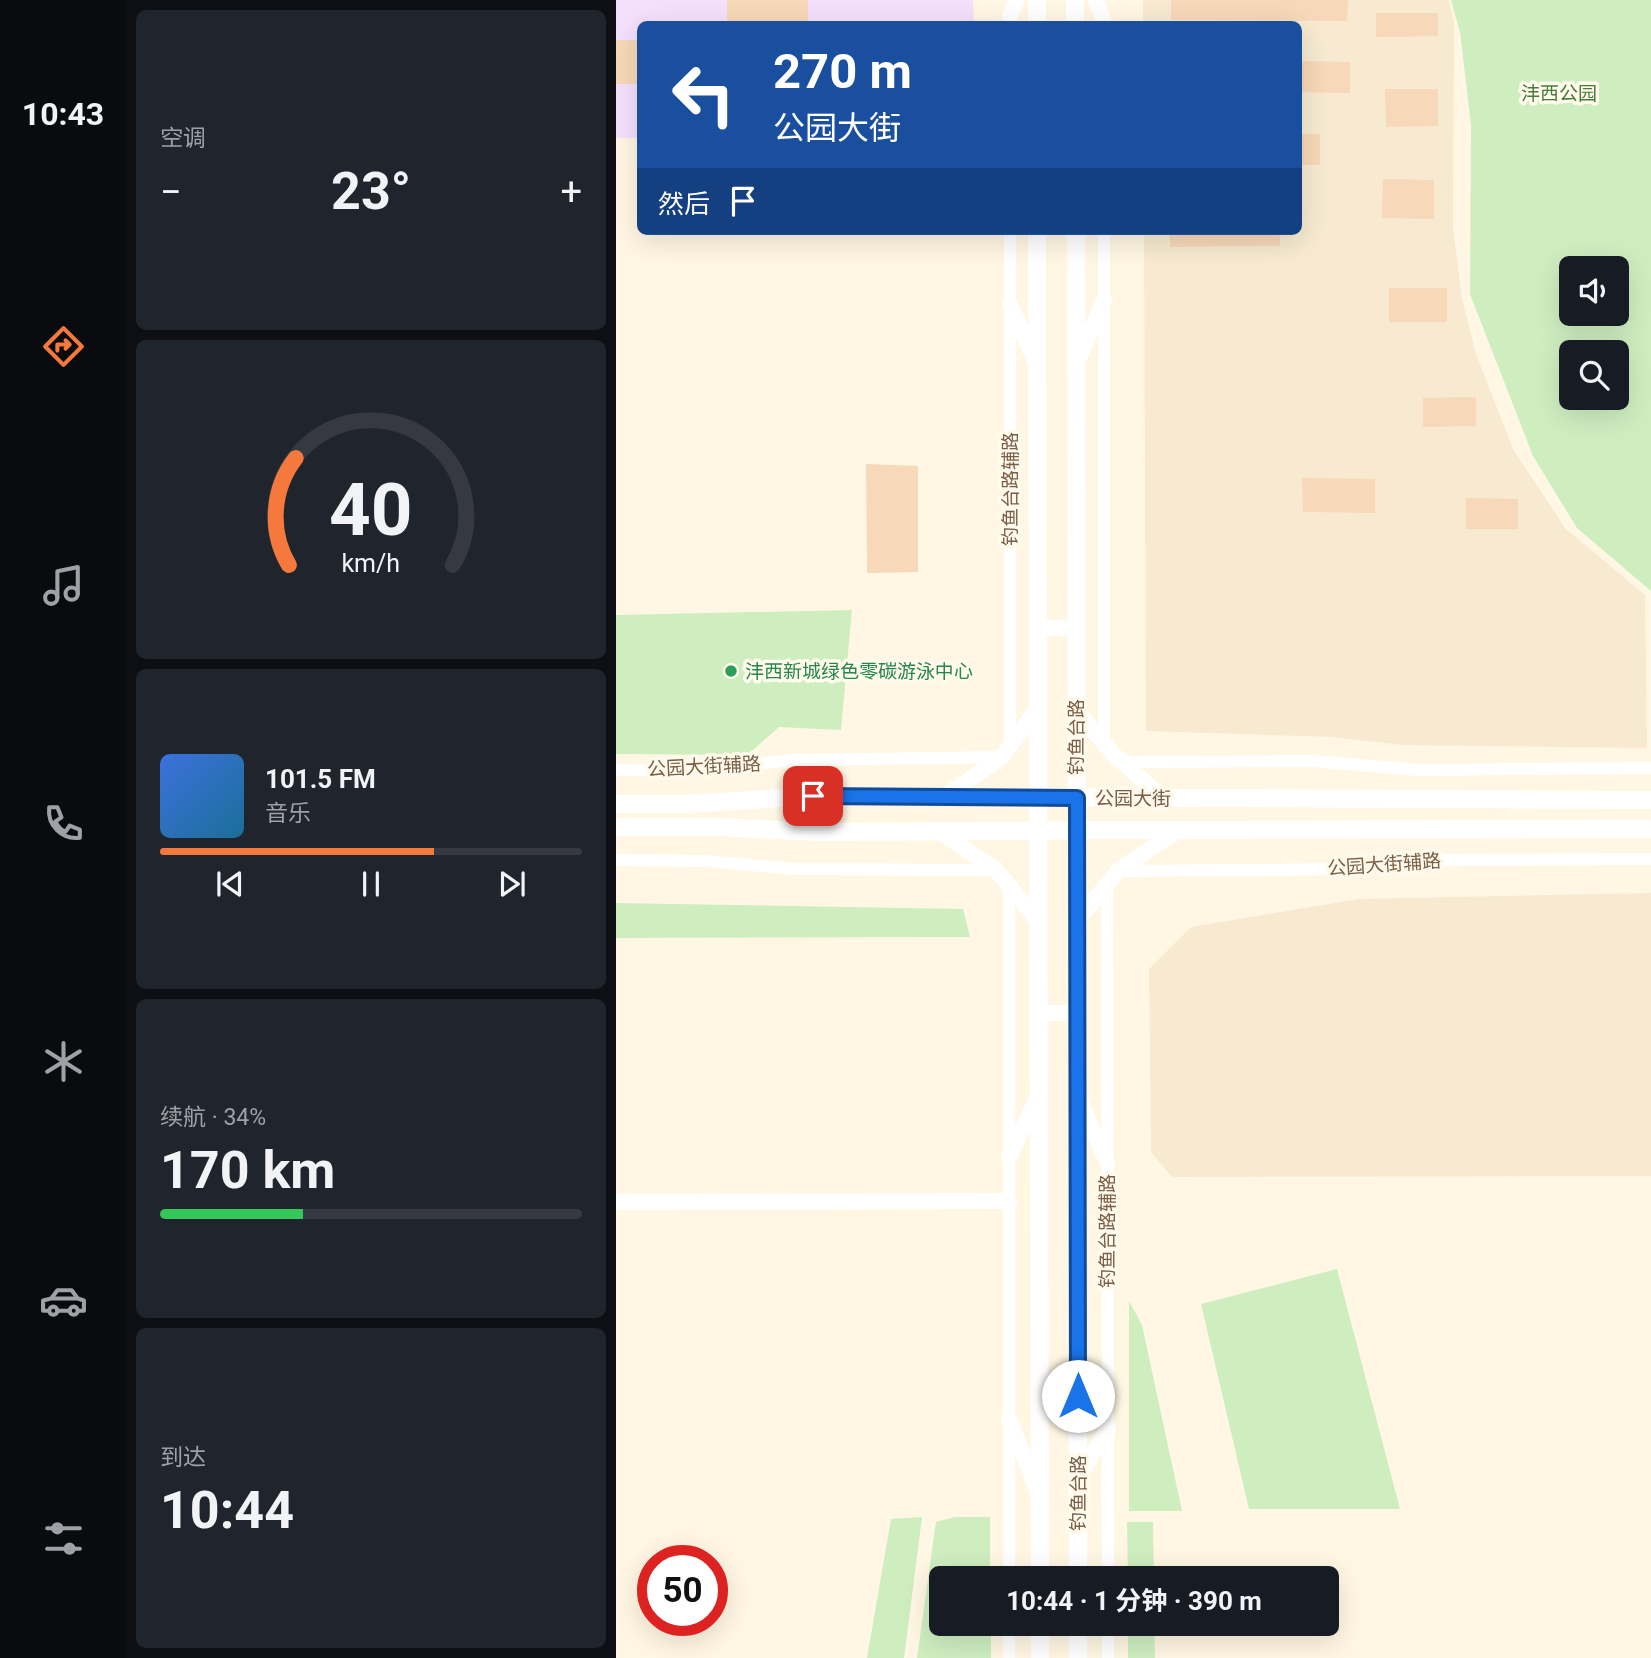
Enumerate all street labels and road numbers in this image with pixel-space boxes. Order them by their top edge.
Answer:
street label: 钓鱼台路辅路 [999,432,1022,546]
street label: 钓鱼台路 [1065,699,1088,775]
street label: 公园大街辅路 [646,752,762,781]
street label: 公园大街 [1095,787,1171,810]
street label: 公园大街辅路 [1326,849,1442,880]
street label: 钓鱼台路辅路 [1096,1174,1119,1288]
street label: 钓鱼台路 [1067,1455,1090,1531]

